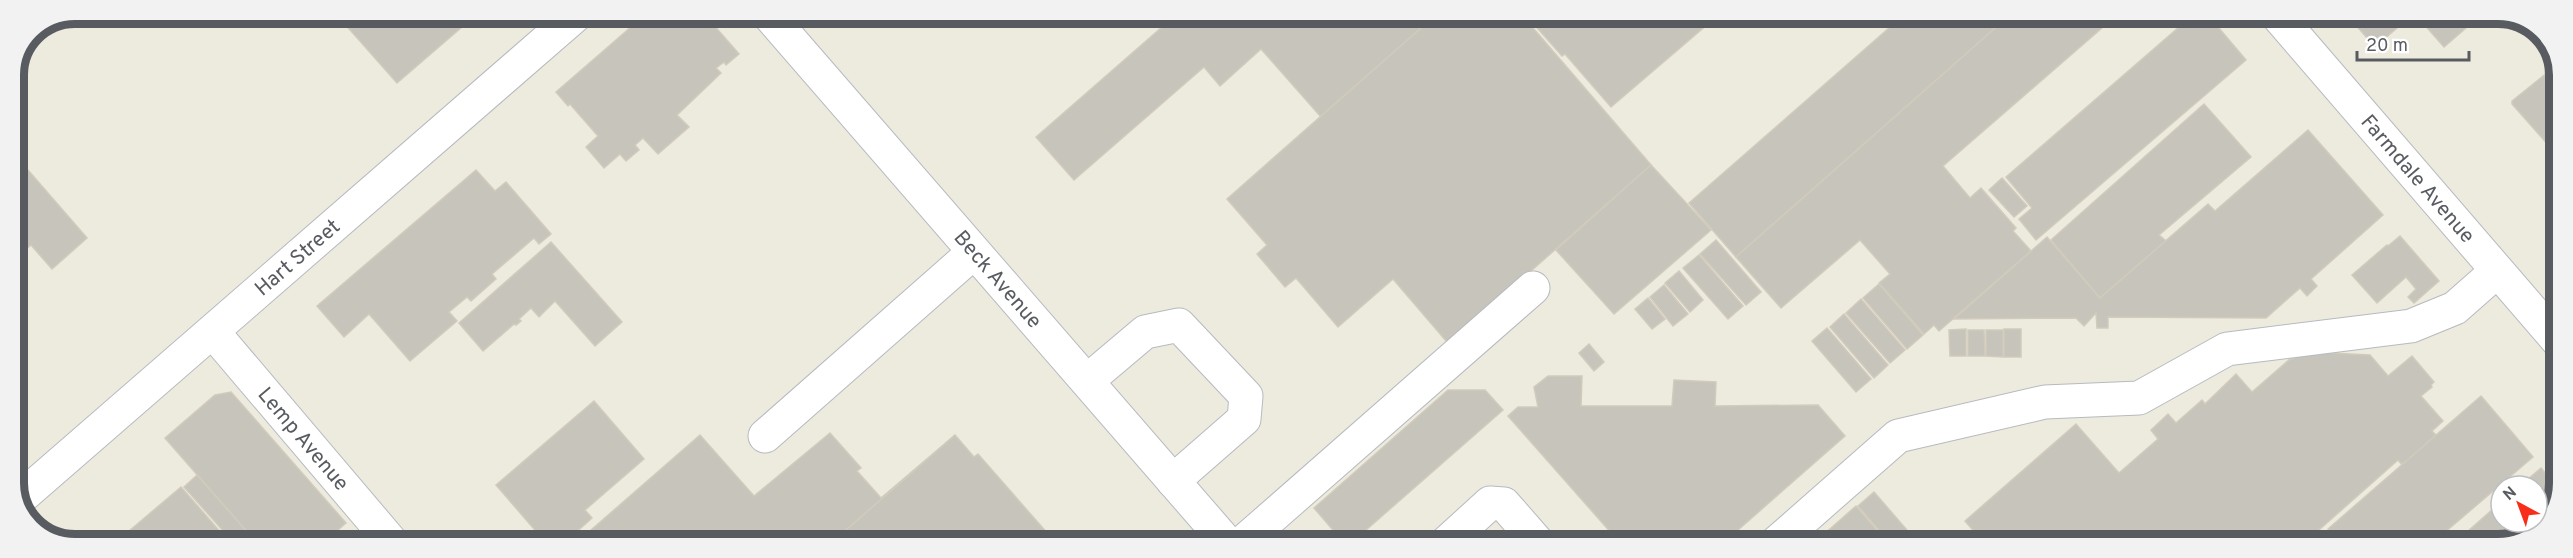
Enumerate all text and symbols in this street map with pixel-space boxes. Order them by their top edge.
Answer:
scale bar [2357,24,2470,62]
text: 20 m [2366,35,2408,58]
street label: Farmdale Avenue [2354,110,2480,250]
street label: Hart Street [250,214,347,303]
street label: Beck Avenue [947,225,1047,335]
street label: Lemp Avenue [251,382,354,497]
north arrow [2489,474,2549,534]
text: N [2500,483,2521,506]

